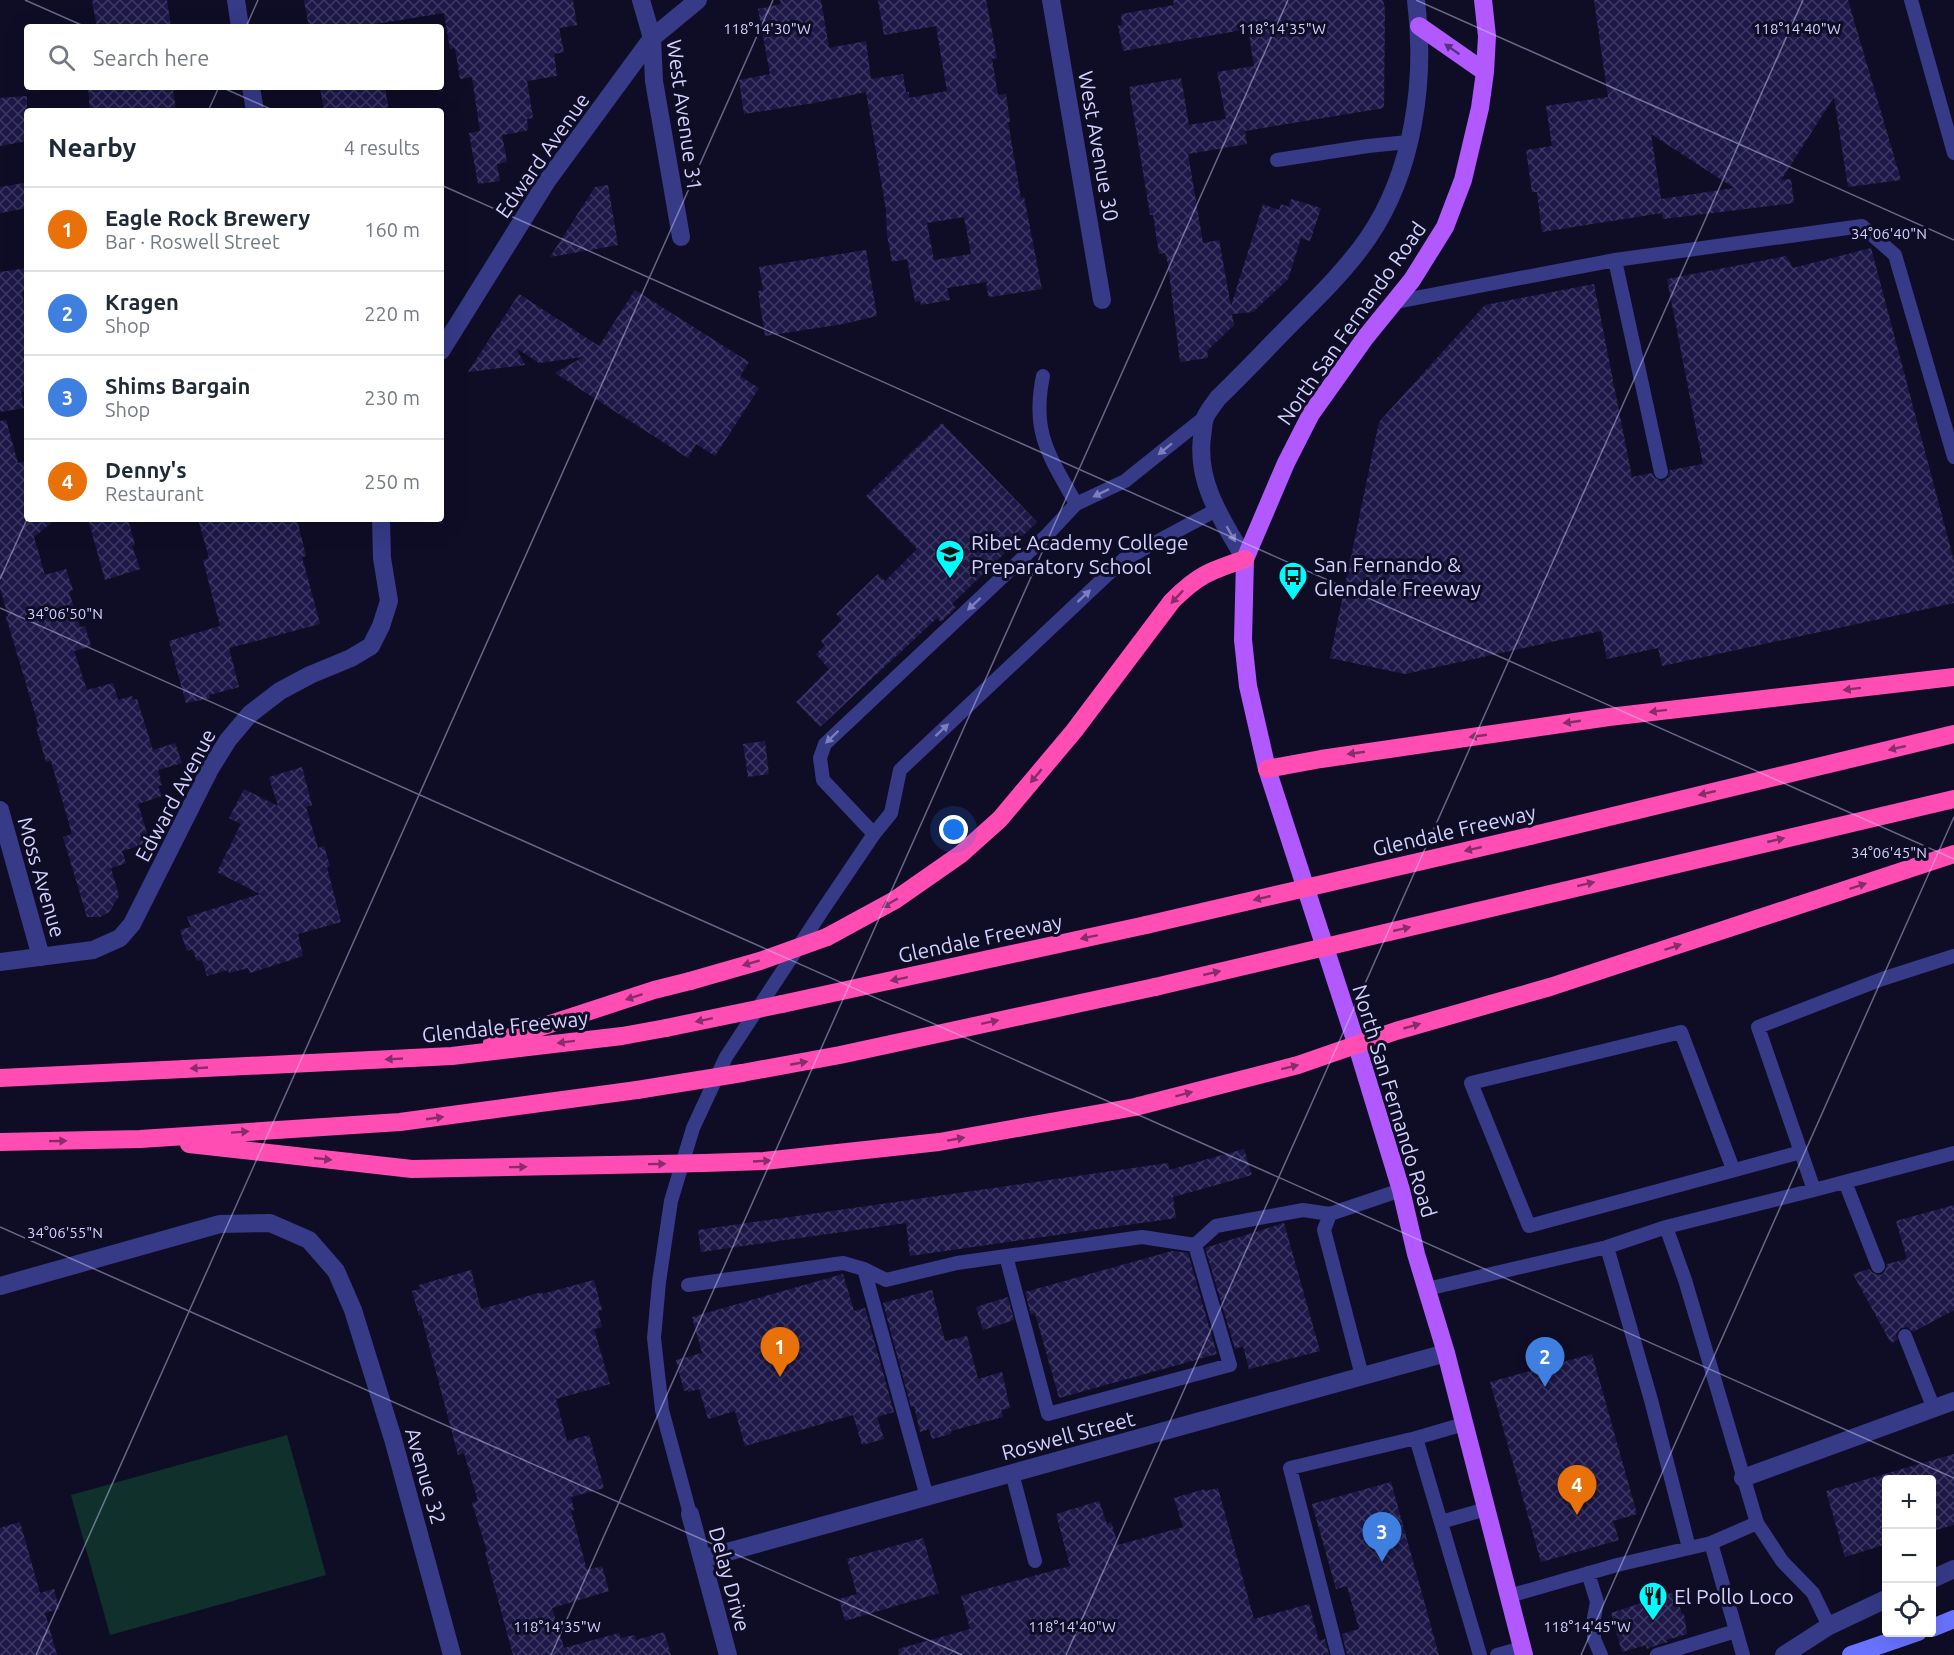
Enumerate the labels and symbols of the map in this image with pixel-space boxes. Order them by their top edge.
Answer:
text: 118°14'30"W [723,20,811,37]
text: 118°14'35"W [1238,20,1326,37]
text: 118°14'40"W [1753,20,1841,37]
street label: West Avenue 31 [663,38,707,192]
one-way arrow [1444,43,1460,55]
street label: West Avenue 30 [1074,69,1124,223]
street label: Edward Avenue [490,88,594,222]
street label: North San Fernando Road [1272,217,1430,429]
text: 34°06'40"N [1851,225,1927,242]
one-way arrow [1157,442,1173,455]
one-way arrow [1092,488,1109,497]
one-way arrow [1226,526,1236,543]
place label: Ribet Academy College Preparatory School [971,530,1189,578]
school or university icon: Ribet Academy College Preparatory School [934,538,966,580]
place label: San Fernando & Glendale Freeway [1314,552,1481,600]
bus stop icon: San Fernando & Glendale Freeway [1277,560,1309,602]
one-way arrow [1077,589,1092,603]
one-way arrow [1170,589,1184,604]
one-way arrow [967,597,982,611]
text: 34°06'50"N [27,605,103,622]
one-way arrow [1843,684,1862,694]
one-way arrow [1649,707,1668,716]
one-way arrow [1563,718,1582,727]
one-way arrow [935,723,950,737]
street label: Edward Avenue [130,725,220,865]
one-way arrow [826,730,840,744]
one-way arrow [1468,732,1487,741]
one-way arrow [1888,743,1906,753]
one-way arrow [1346,749,1365,758]
one-way arrow [1030,768,1043,783]
one-way arrow [1698,789,1717,798]
street label: Glendale Freeway [1370,800,1538,860]
street label: Moss Avenue [13,814,71,940]
your location [939,815,968,844]
one-way arrow [1767,834,1785,844]
one-way arrow [1464,844,1482,854]
text: 34°06'45"N [1851,844,1927,861]
one-way arrow [1577,879,1595,889]
one-way arrow [1849,881,1867,890]
one-way arrow [1253,893,1272,903]
one-way arrow [881,898,898,908]
street label: Glendale Freeway [896,909,1064,967]
one-way arrow [1392,923,1411,933]
one-way arrow [1079,933,1098,942]
one-way arrow [1664,942,1682,951]
one-way arrow [742,959,760,968]
one-way arrow [1203,968,1221,978]
one-way arrow [889,975,908,984]
street label: North San Fernando Road [1348,982,1442,1220]
one-way arrow [625,993,643,1002]
street label: Glendale Freeway [421,1005,589,1047]
one-way arrow [694,1016,713,1025]
one-way arrow [981,1017,999,1027]
one-way arrow [1403,1021,1421,1031]
one-way arrow [557,1038,576,1047]
one-way arrow [384,1054,403,1063]
one-way arrow [790,1058,809,1067]
one-way arrow [1280,1062,1299,1072]
one-way arrow [189,1064,208,1073]
one-way arrow [1175,1089,1193,1098]
one-way arrow [425,1113,444,1122]
one-way arrow [231,1128,250,1137]
one-way arrow [946,1134,965,1143]
one-way arrow [49,1136,68,1145]
one-way arrow [314,1154,333,1164]
one-way arrow [753,1156,772,1165]
one-way arrow [647,1159,666,1169]
one-way arrow [508,1162,527,1172]
text: 34°06'55"N [27,1224,103,1241]
pin: 1 [760,1328,800,1377]
pin: 2 [1526,1338,1564,1387]
street label: Roswell Street [999,1406,1137,1464]
street label: Avenue 32 [401,1425,451,1527]
pin: 4 [1558,1466,1596,1515]
pin: 3 [1362,1512,1402,1562]
street label: Delay Drive [705,1524,755,1634]
restaurant icon: El Pollo Loco [1637,1580,1669,1622]
place label: El Pollo Loco [1674,1584,1794,1608]
text: 118°14'35"W [513,1618,601,1635]
text: 118°14'40"W [1028,1618,1116,1635]
text: 118°14'45"W [1543,1618,1631,1635]

